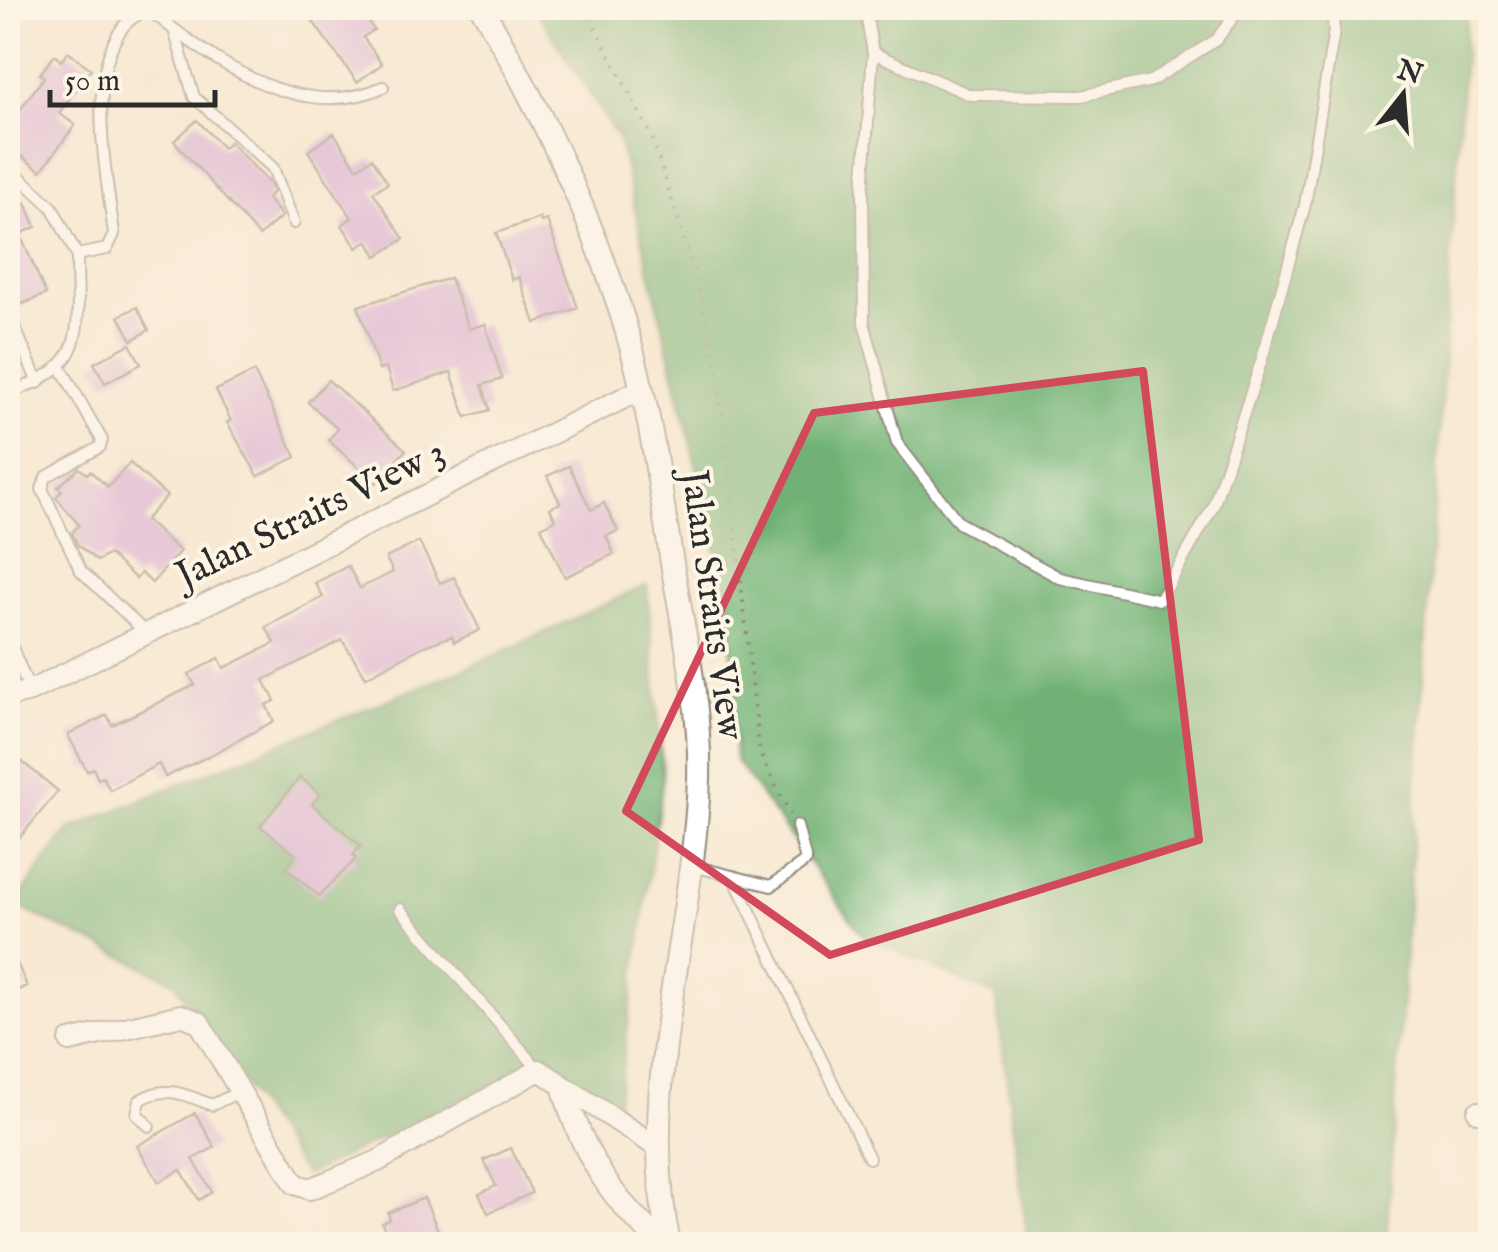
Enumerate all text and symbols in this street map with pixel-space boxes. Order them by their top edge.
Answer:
scale bar [50,45,215,107]
north arrow [1353,45,1453,145]
text: N [1392,53,1426,94]
text: 50 m [65,63,120,101]
street label: Jalan Straits View 3 [165,429,454,603]
street label: Jalan Straits View [668,463,754,744]

